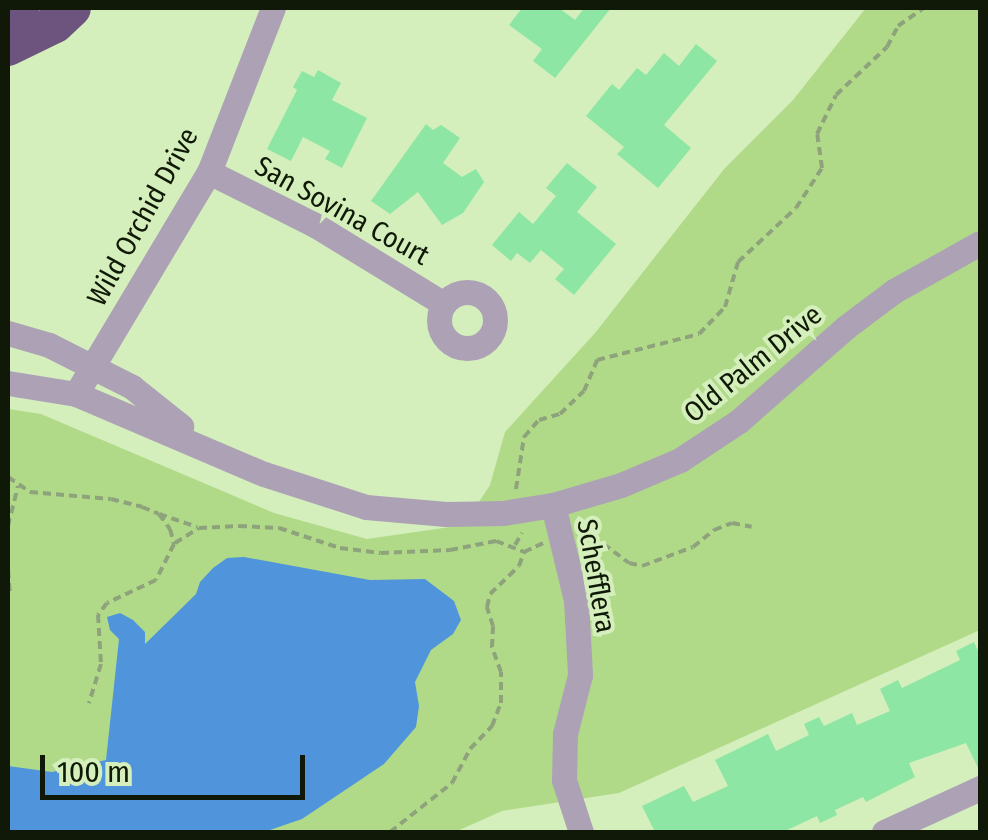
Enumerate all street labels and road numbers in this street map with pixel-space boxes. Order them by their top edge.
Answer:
street label: Wild Orchid Drive [80,122,206,312]
street label: San Sovina Court [249,149,435,273]
street label: Old Palm Drive [677,298,829,430]
street label: Schefflera [570,517,622,635]

